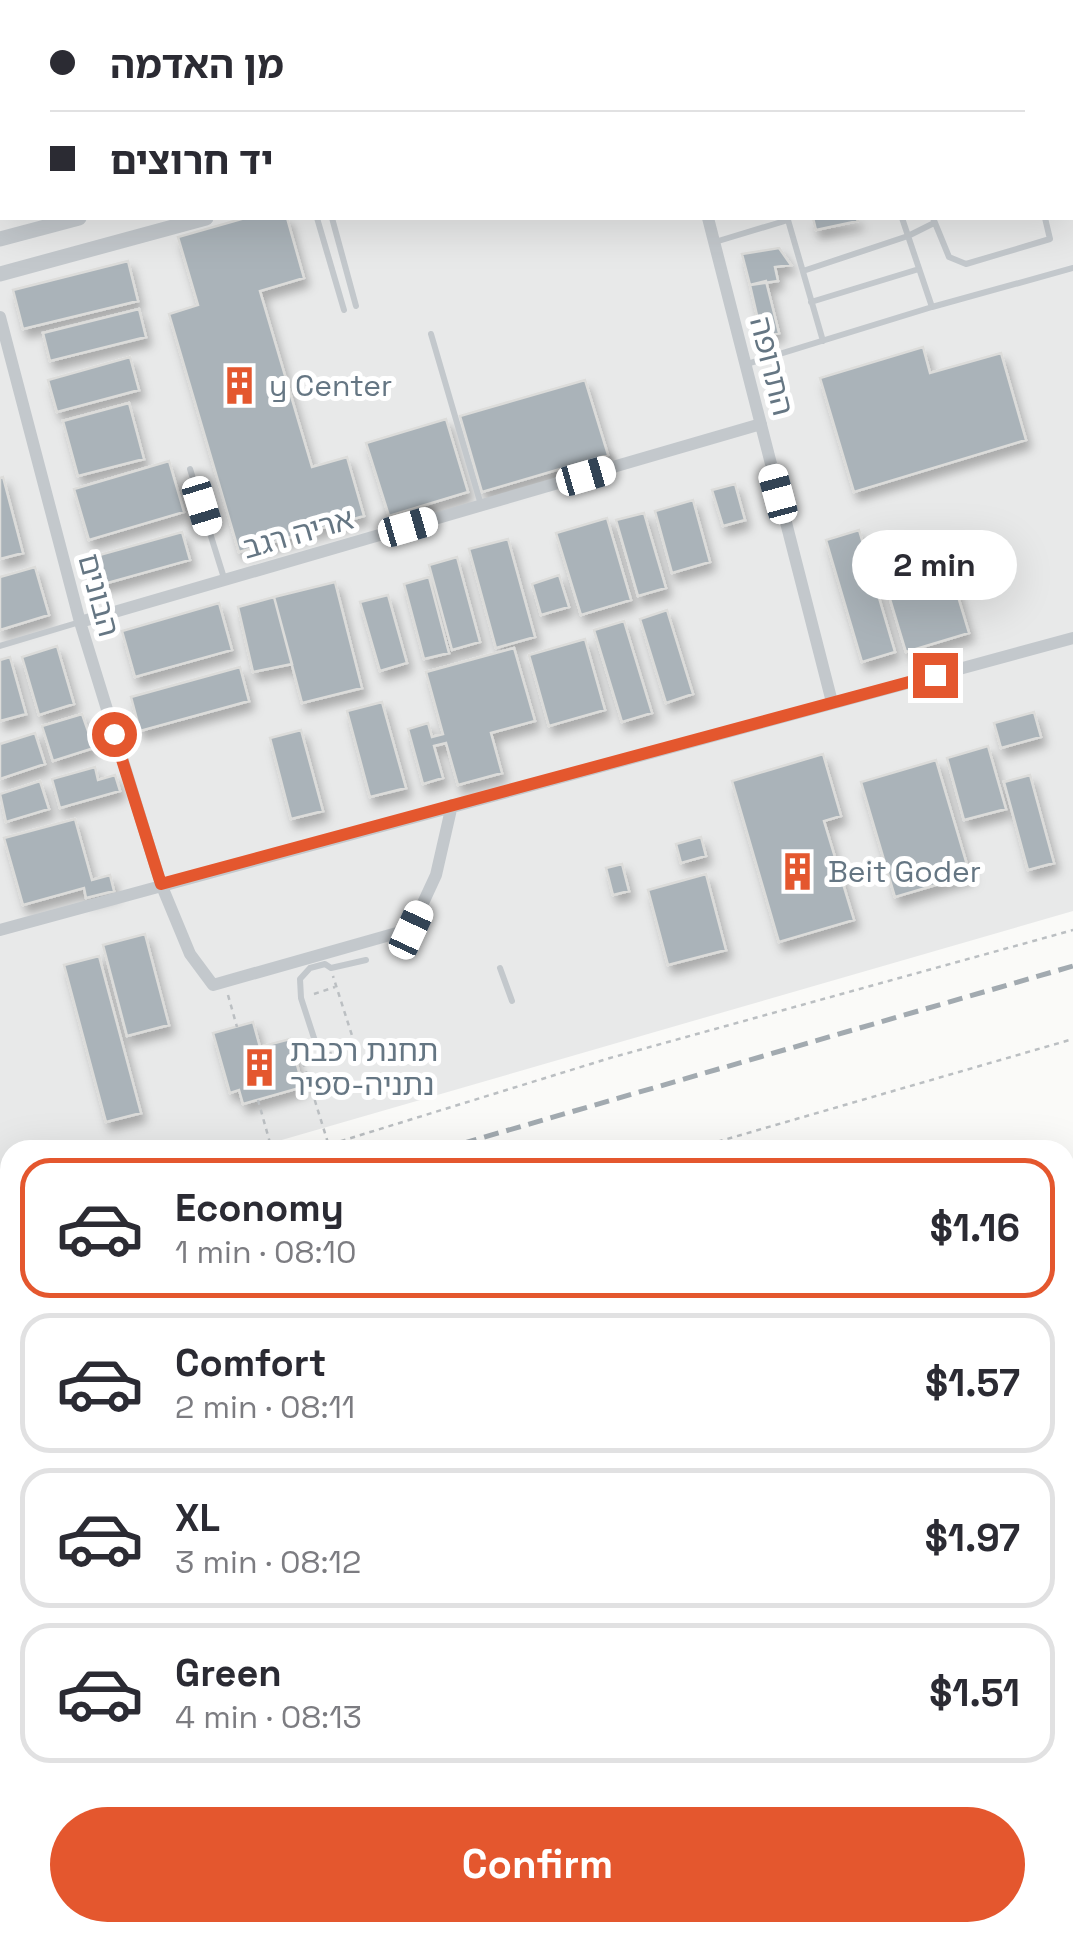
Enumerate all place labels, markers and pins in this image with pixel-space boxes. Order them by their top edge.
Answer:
building icon: y Center [218,364,260,406]
place label: y Center [269,366,392,405]
building icon: Beit Goder [777,850,819,892]
place label: Beit Goder [828,852,981,891]
place label: תחנת רכבת נתניה-ספיר [290,1031,438,1104]
building icon: תחנת רכבת נתניה-ספיר [239,1046,281,1088]

